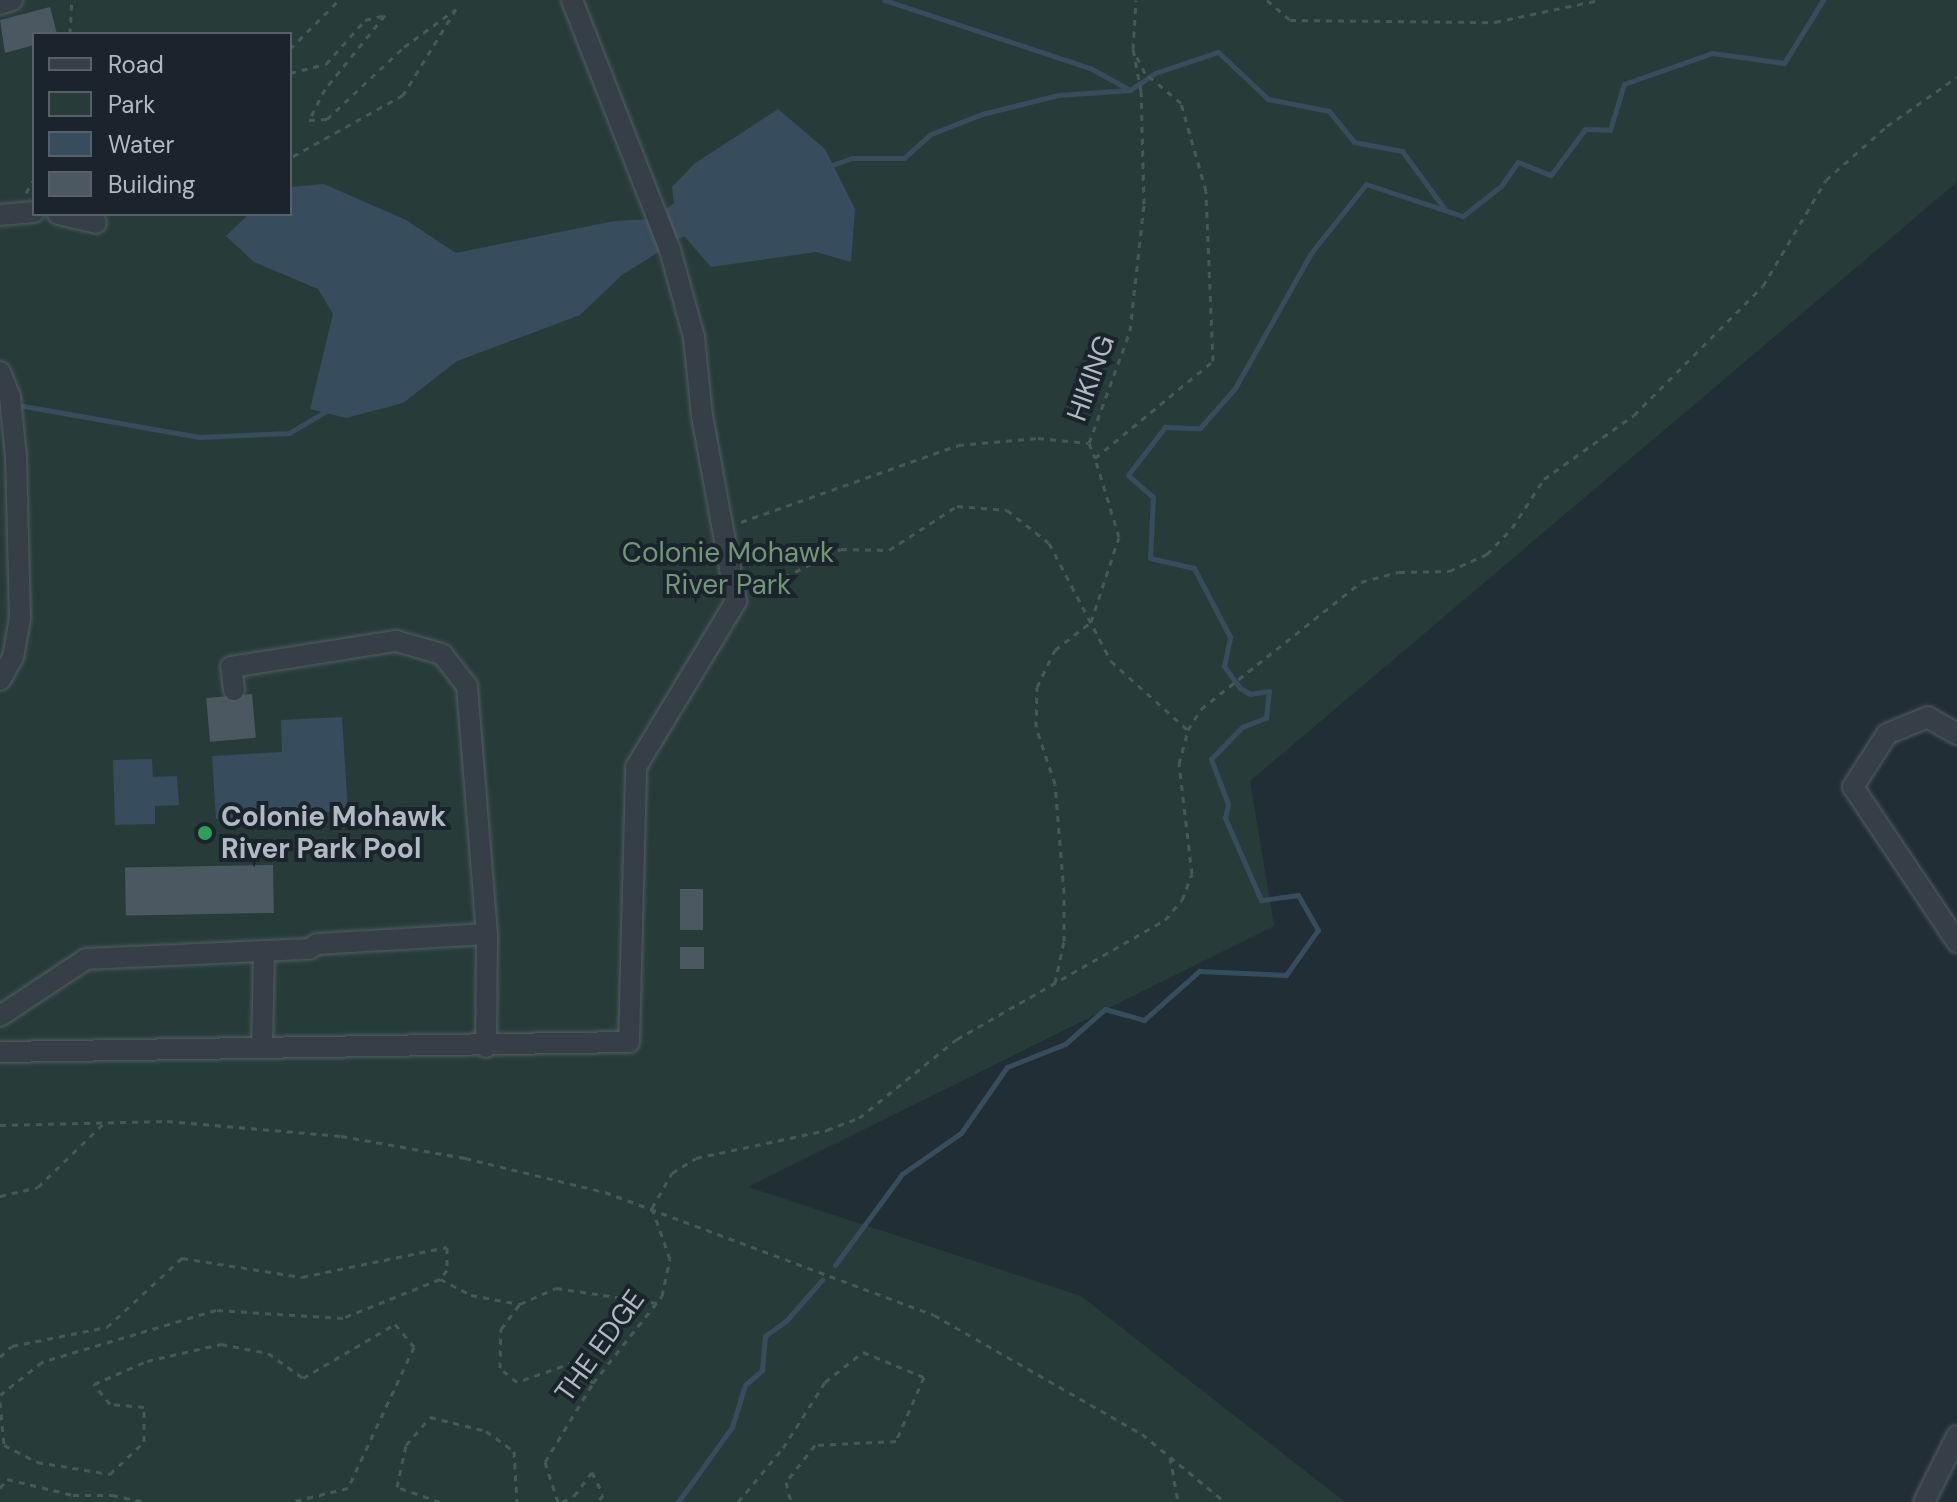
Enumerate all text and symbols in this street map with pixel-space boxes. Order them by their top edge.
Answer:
legend [32,32,292,216]
text: Road [108,49,164,80]
text: Park [108,89,155,120]
text: Water [108,129,174,160]
text: Building [108,169,195,200]
street label: HIKING [1060,330,1122,426]
park label: Colonie Mohawk River Park [622,536,834,602]
place label: Colonie Mohawk River Park Pool [221,800,446,866]
marker: Colonie Mohawk River Park Pool [196,824,214,842]
street label: THE EDGE [548,1283,652,1409]

